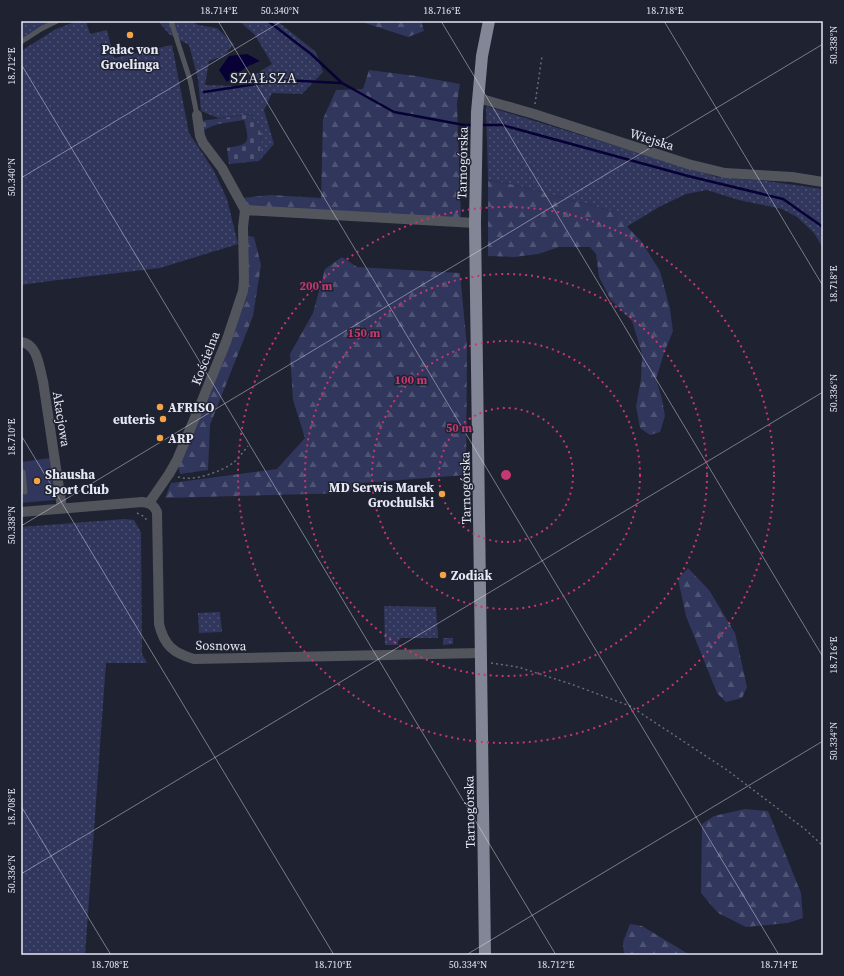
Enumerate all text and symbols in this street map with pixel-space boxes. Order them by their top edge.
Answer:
text: 18.714°E [200,4,238,17]
text: 50.340°N [261,4,299,17]
text: 18.716°E [423,4,461,17]
text: 18.718°E [646,4,684,17]
text: 50.338°N [827,26,840,64]
marker: Pałac von Groelinga [125,30,135,40]
place label: Pałac von Groelinga [101,41,159,73]
text: 18.712°E [5,47,18,85]
district label: SZAŁSZA [230,67,298,88]
street label: Wiejska [628,125,676,154]
street label: Tarnogórska [453,126,472,200]
text: 50.340°N [5,158,18,196]
text: 18.718°E [827,265,840,303]
text: 200 m [300,278,333,294]
text: 150 m [348,325,381,341]
street label: Kościelna [187,329,224,387]
text: 100 m [395,372,428,388]
text: 50.336°N [827,374,840,412]
street label: Akacjowa [49,390,74,448]
place label: AFRISO [168,399,214,416]
marker: AFRISO [155,402,165,412]
place label: euteris [113,411,155,428]
marker: euteris [158,414,168,424]
text: 18.710°E [5,418,18,456]
text: 50 m [446,420,472,436]
place label: ARP [168,430,194,447]
marker: ARP [155,433,165,443]
street label: Tarnogórska [456,451,475,525]
place label: Shausha Sport Club [45,466,109,498]
centre of rings [499,468,513,482]
marker: Shausha Sport Club [32,476,42,486]
place label: MD Serwis Marek Grochulski [329,479,434,511]
marker: MD Serwis Marek Grochulski [437,489,447,499]
text: 50.338°N [5,506,18,544]
place label: Zodiak [451,567,492,584]
marker: Zodiak [438,570,448,580]
text: 18.716°E [827,636,840,674]
street label: Sosnowa [195,637,247,654]
text: 50.334°N [827,722,840,760]
street label: Tarnogórska [460,775,479,849]
text: 18.708°E [5,788,18,826]
text: 50.336°N [5,855,18,893]
text: 18.708°E [91,958,129,971]
text: 18.710°E [314,958,352,971]
text: 50.334°N [449,958,487,971]
text: 18.712°E [537,958,575,971]
text: 18.714°E [760,958,798,971]

